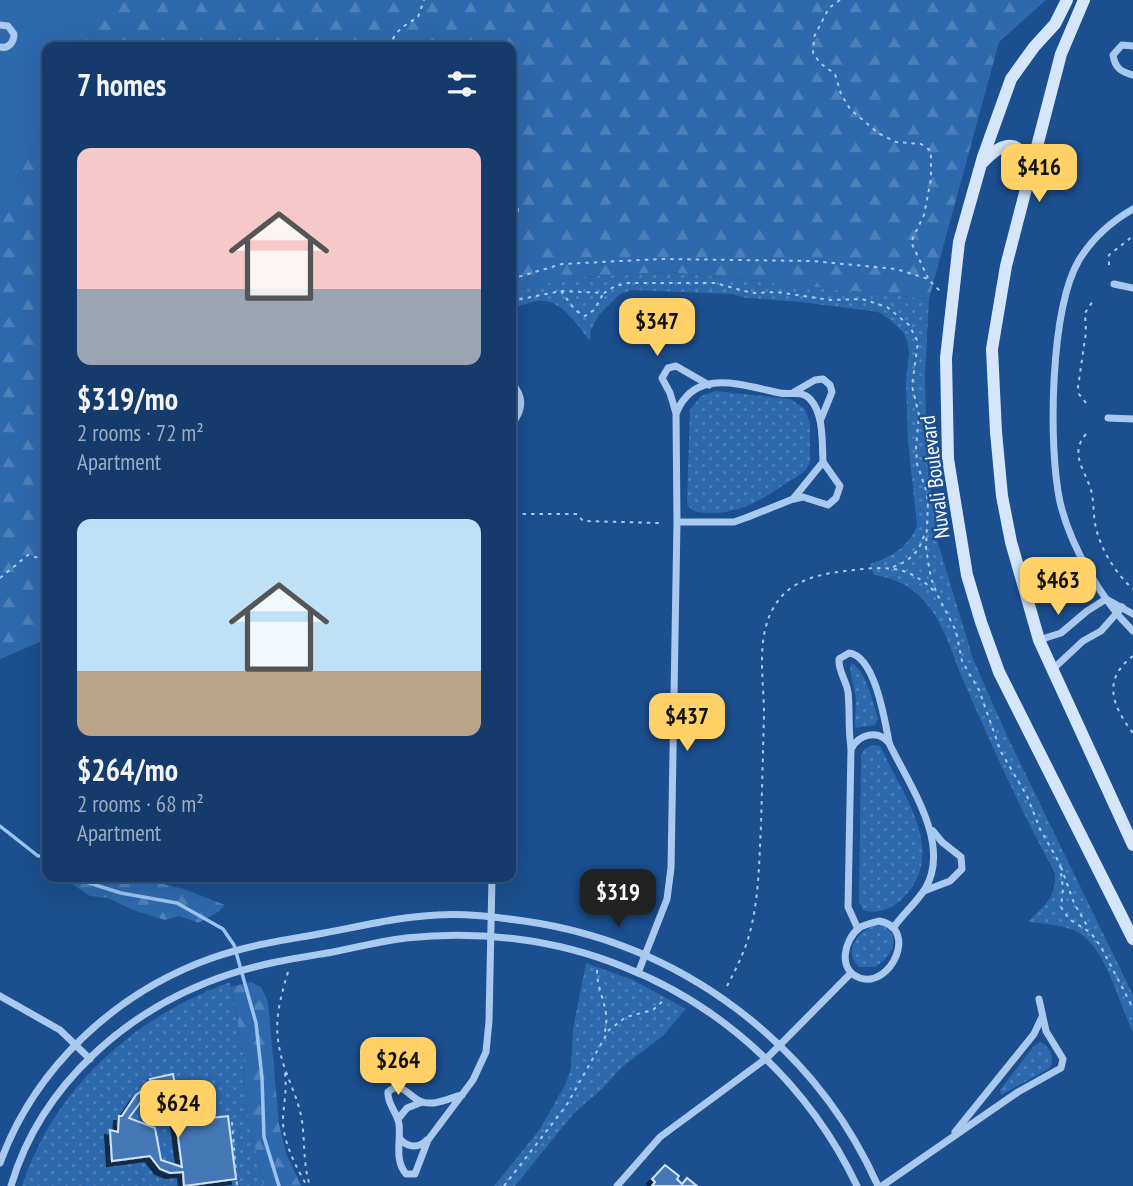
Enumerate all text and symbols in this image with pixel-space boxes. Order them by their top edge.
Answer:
text: 7 homes [77,65,166,104]
icon: filters [443,65,481,103]
pin: $416 [998,144,1080,204]
text: $416 [1017,152,1061,181]
icon: home [216,193,342,319]
pin: $347 [616,298,698,358]
text: $347 [635,306,679,335]
text: $319/mo [77,379,178,418]
street label: Nuvali Boulevard [914,414,955,540]
text: 2 rooms · 72 m² [77,418,204,447]
text: Apartment [77,447,161,476]
pin: $463 [1017,558,1099,617]
icon: home [216,564,342,690]
text: $463 [1036,565,1080,594]
pin: $437 [646,694,728,753]
text: $437 [665,701,709,730]
text: $264/mo [77,750,178,789]
text: 2 rooms · 68 m² [77,789,204,818]
text: Apartment [77,818,161,847]
pin: $319 [577,870,659,929]
text: $319 [596,877,640,906]
pin: $264 [357,1038,439,1097]
text: $264 [376,1045,420,1074]
pin: $624 [137,1080,219,1140]
text: $624 [156,1088,200,1117]

